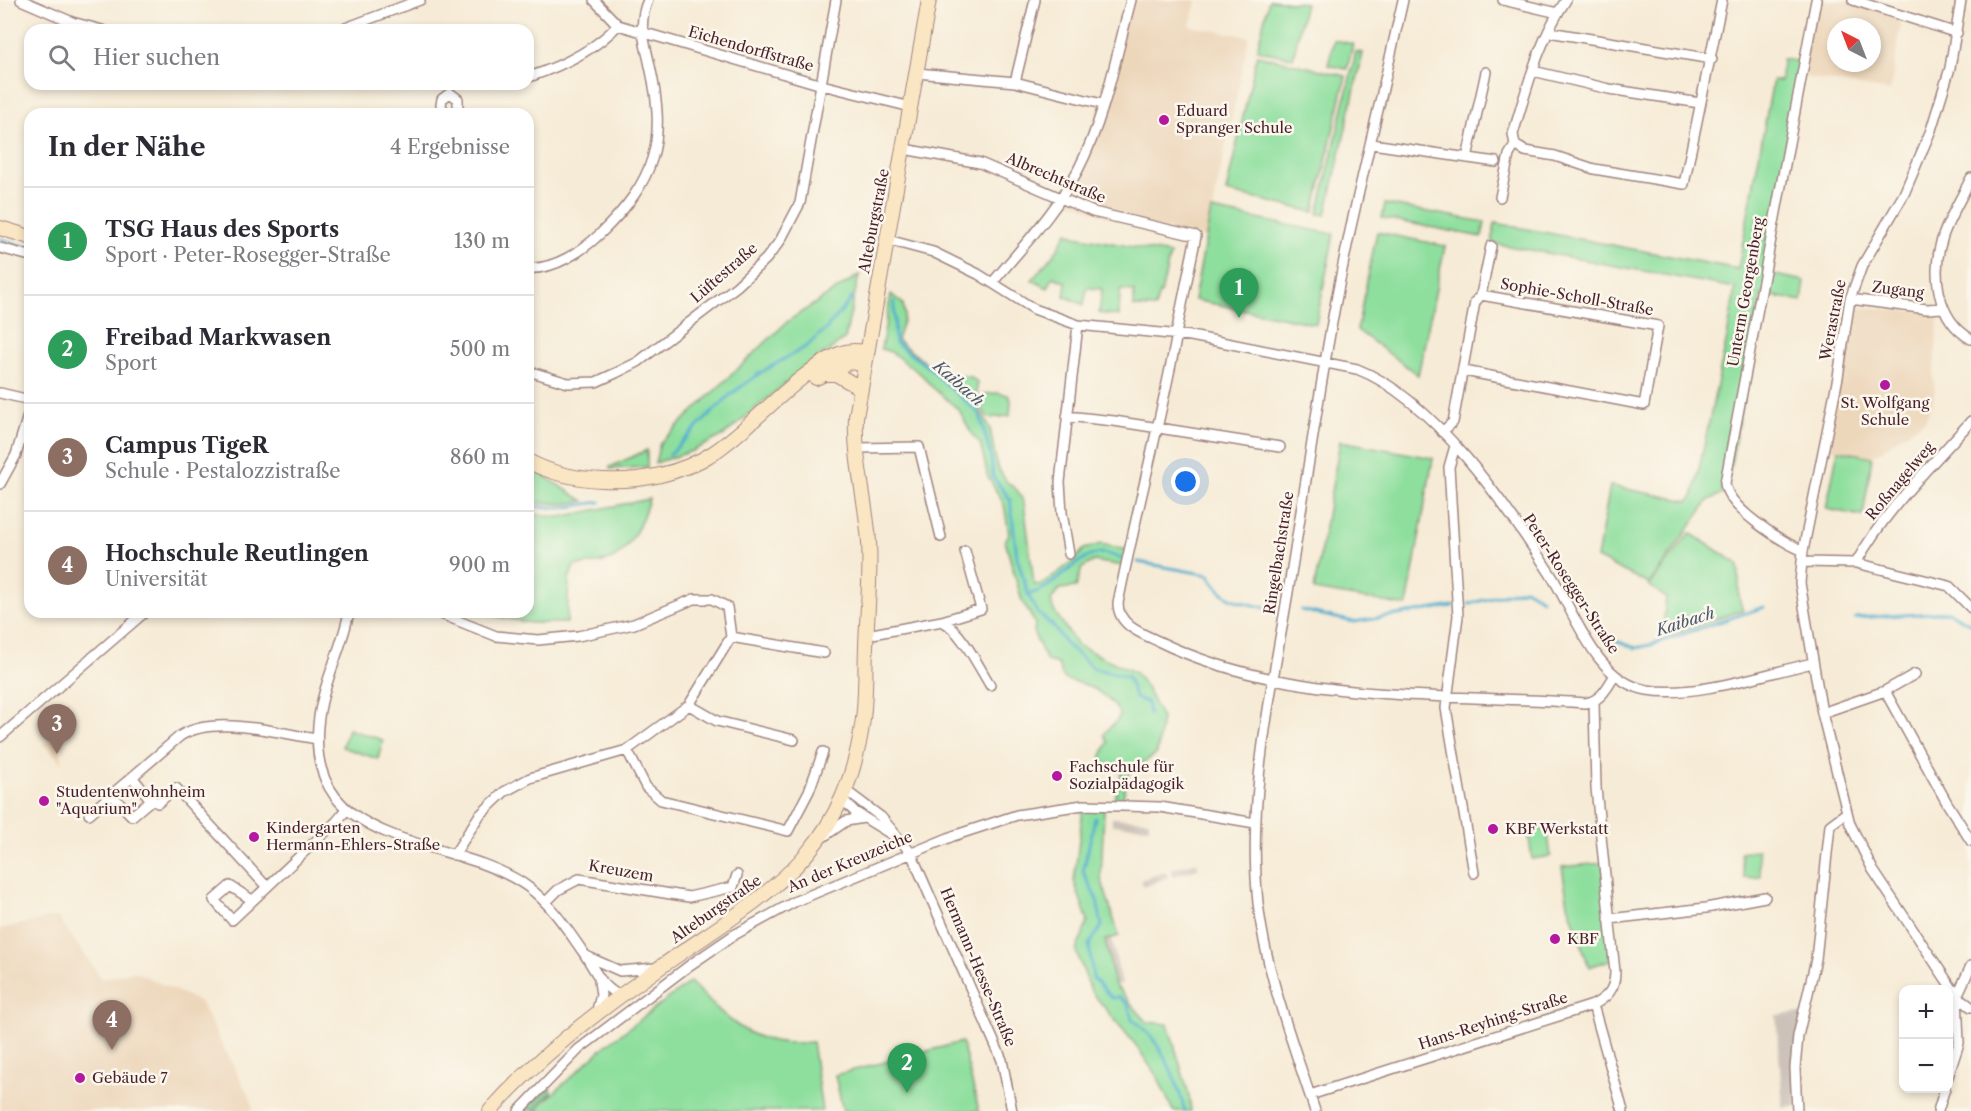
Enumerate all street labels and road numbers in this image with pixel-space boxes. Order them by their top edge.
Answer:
street label: Eichendorffstraße [686,22,816,76]
street label: Albrechtstraße [1003,148,1109,207]
street label: Alteburgstraße [854,167,893,276]
street label: Unterm Georgenberg [1723,215,1768,368]
street label: Lüftestraße [686,238,761,307]
street label: Sophie-Scholl-Straße [1499,274,1655,319]
street label: Zugang [1871,277,1925,302]
street label: Werastraße [1815,278,1850,363]
street label: Roßnagelweg [1861,438,1938,524]
street label: Ringelbachstraße [1259,490,1298,616]
street label: Peter-Rosegger-Straße [1519,510,1624,657]
street label: An der Kreuzeiche [784,827,915,897]
street label: Kreuzem [587,855,655,886]
street label: Alteburgstraße [666,870,765,947]
street label: Hermann-Hesse-Straße [936,884,1021,1049]
street label: Hans-Reyhing-Straße [1416,987,1570,1054]

